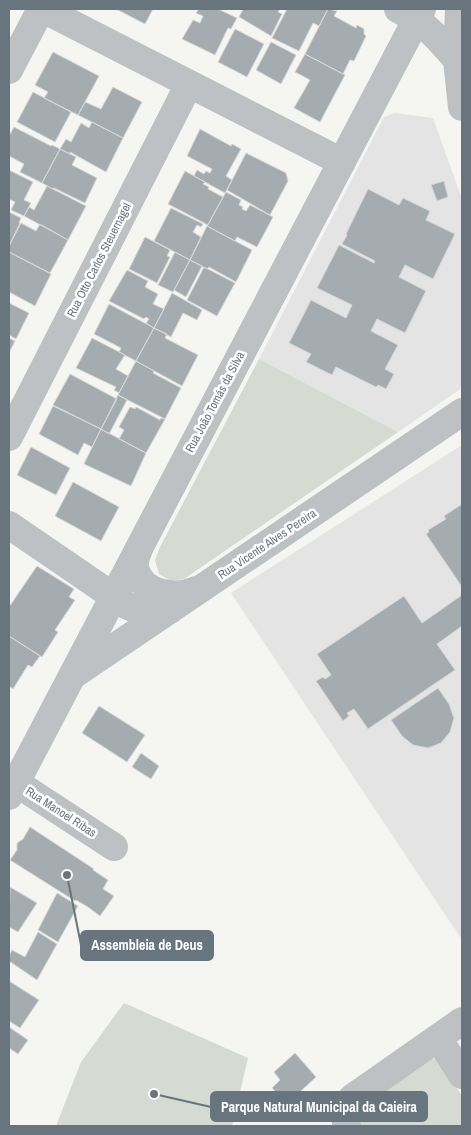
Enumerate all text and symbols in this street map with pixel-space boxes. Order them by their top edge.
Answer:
street label: Rua Otto Carlos Steuernagel [63,200,135,320]
street label: Rua João Tomás da Silva [182,348,249,455]
street label: Rua Vicente Alves Pereira [215,505,320,583]
street label: Rua Manoel Ribas [22,783,100,841]
callout: Assembleia de Deus [81,931,213,960]
text: Assembleia de Deus [91,936,203,954]
callout: Parque Natural Municipal da Caieira [211,1092,427,1121]
text: Parque Natural Municipal da Caieira [221,1098,418,1116]

